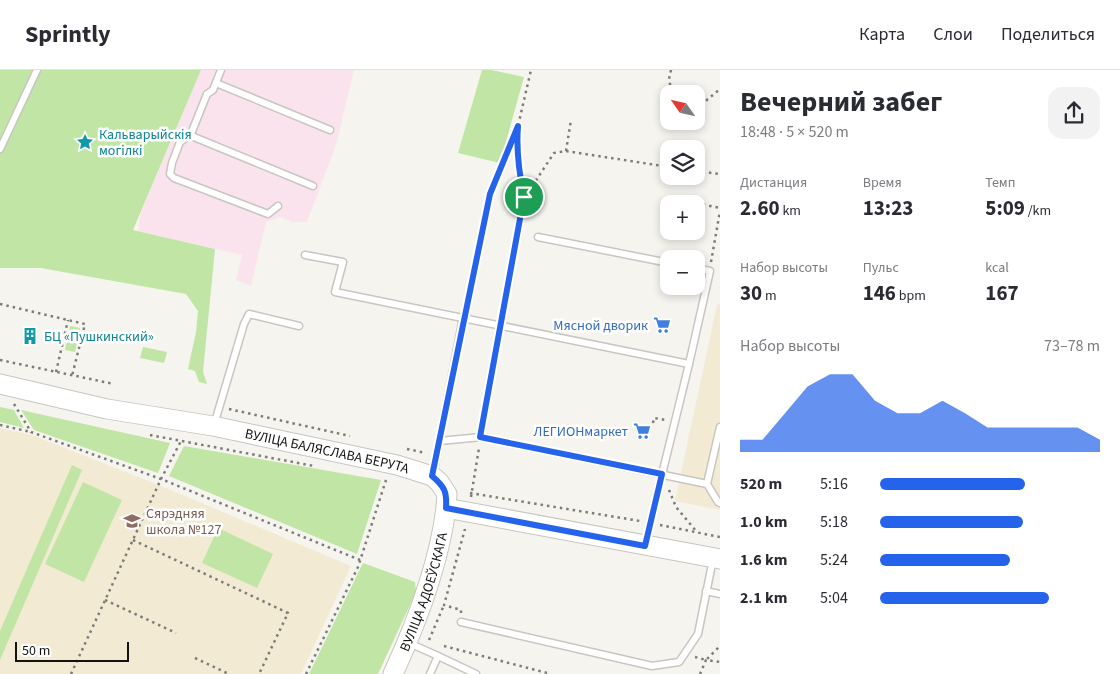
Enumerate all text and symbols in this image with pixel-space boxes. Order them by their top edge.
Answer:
text: Sprintly [25,17,111,52]
text: Карта [859,22,905,47]
text: Слои [933,22,973,47]
text: Поделиться [1001,22,1095,47]
text: Вечерний забег [740,82,942,122]
north arrow [660,85,705,130]
map controls [660,85,705,295]
button: share [1048,87,1100,139]
text: 18:48 · 5 × 520 m [740,121,849,143]
place label: Кальварыйскія могілкі [99,125,192,161]
place icon: Кальварыйскія могілкі [75,132,95,152]
button: layers [660,140,705,185]
text: Дистанция [740,173,807,193]
text: Время [863,173,902,193]
text: Темп [985,173,1015,193]
pin [503,176,545,218]
icon: arrive [510,183,538,211]
text: 2.60 [740,193,780,223]
text: 13:23 [863,193,913,223]
text: 5:09 [985,193,1025,223]
button: + [660,195,705,240]
text: km [780,201,801,221]
text: /km [1025,201,1051,221]
button: − [660,250,705,295]
text: Набор высоты [740,258,828,278]
text: Пульс [863,258,899,278]
text: kcal [985,258,1009,278]
text: 30 [740,278,762,308]
text: 146 [863,278,896,308]
text: 167 [985,278,1019,308]
text: m [762,286,777,306]
text: bpm [896,286,926,306]
supermarket icon: Мясной дворик [652,315,672,335]
place label: Мясной дворик [553,316,648,336]
building icon: БЦ «Пушкинский» [20,326,40,346]
place label: БЦ «Пушкинский» [44,327,154,347]
text: Набор высоты [740,335,840,357]
text: 73–78 m [1044,335,1100,357]
supermarket icon: ЛЕГИОНмаркет [632,421,652,441]
place label: ЛЕГИОНмаркет [534,422,629,442]
street label: ВУЛІЦА БАЛЯСЛАВА БЕРУТА [243,424,412,479]
text: 520 m [740,473,782,495]
text: 5:16 [820,473,848,495]
place label: Сярэдняя школа №127 [146,504,221,540]
school or university icon: Сярэдняя школа №127 [122,511,142,531]
text: 1.0 km [740,511,787,533]
text: 5:18 [820,511,848,533]
street label: ВУЛІЦА АДОЕЎСКАГА [395,530,453,655]
text: 1.6 km [740,549,787,571]
text: 5:24 [820,549,848,571]
text: 2.1 km [740,587,787,609]
text: 5:04 [820,587,848,609]
scale bar [15,639,129,662]
text: 50 m [22,641,50,661]

